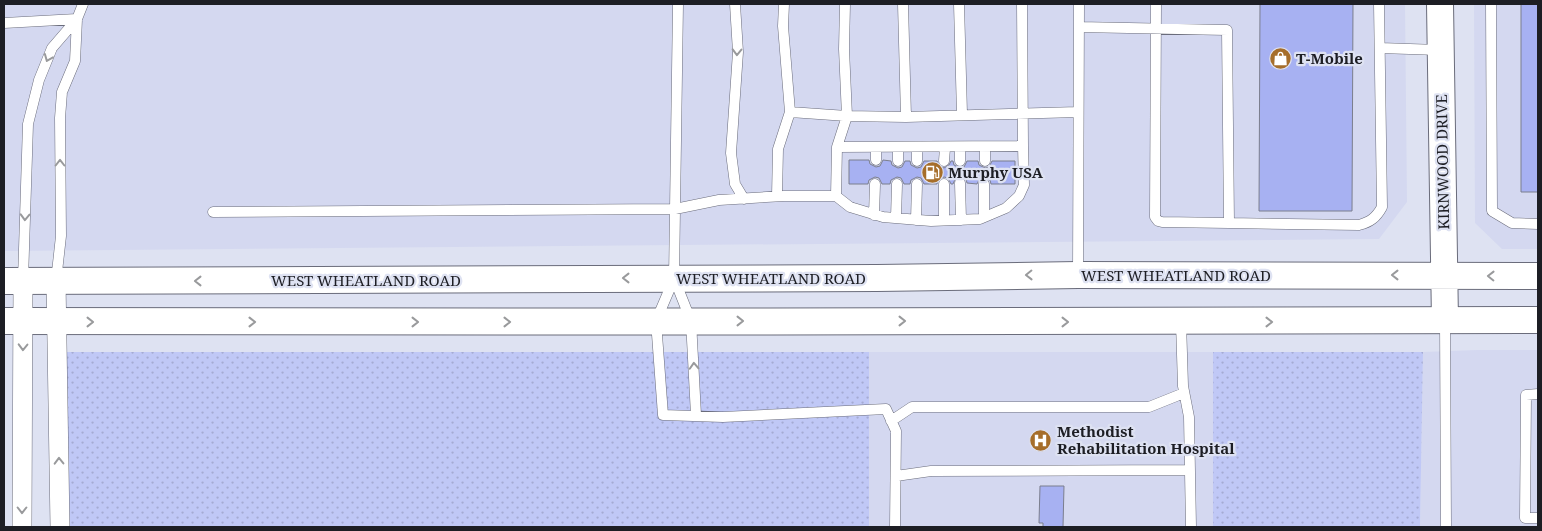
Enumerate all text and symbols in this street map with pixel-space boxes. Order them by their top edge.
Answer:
shop icon: T-Mobile [1268,46,1292,70]
place label: T-Mobile [1296,48,1363,68]
one-way arrow [732,49,742,57]
one-way arrow [44,53,54,62]
street label: KIRNWOOD DRIVE [1431,94,1453,230]
one-way arrow [55,158,65,166]
fuel station icon: Murphy USA [920,160,944,184]
place label: Murphy USA [948,162,1044,182]
one-way arrow [20,214,30,222]
street label: WEST WHEATLAND ROAD [1081,265,1271,285]
street label: WEST WHEATLAND ROAD [676,268,866,288]
street label: WEST WHEATLAND ROAD [271,270,461,290]
one-way arrow [1025,270,1033,281]
one-way arrow [1391,270,1398,280]
one-way arrow [1487,270,1495,281]
one-way arrow [621,273,629,283]
one-way arrow [194,276,202,286]
one-way arrow [736,316,744,326]
one-way arrow [899,316,907,326]
one-way arrow [86,317,94,327]
one-way arrow [248,317,256,327]
one-way arrow [411,317,419,327]
one-way arrow [504,317,512,327]
one-way arrow [1062,317,1069,327]
one-way arrow [1266,317,1274,327]
one-way arrow [18,344,28,351]
one-way arrow [688,362,699,370]
place label: Methodist Rehabilitation Hospital [1057,421,1235,458]
hospital icon: Methodist Rehabilitation Hospital [1029,428,1053,452]
one-way arrow [54,457,64,464]
one-way arrow [17,506,27,514]

